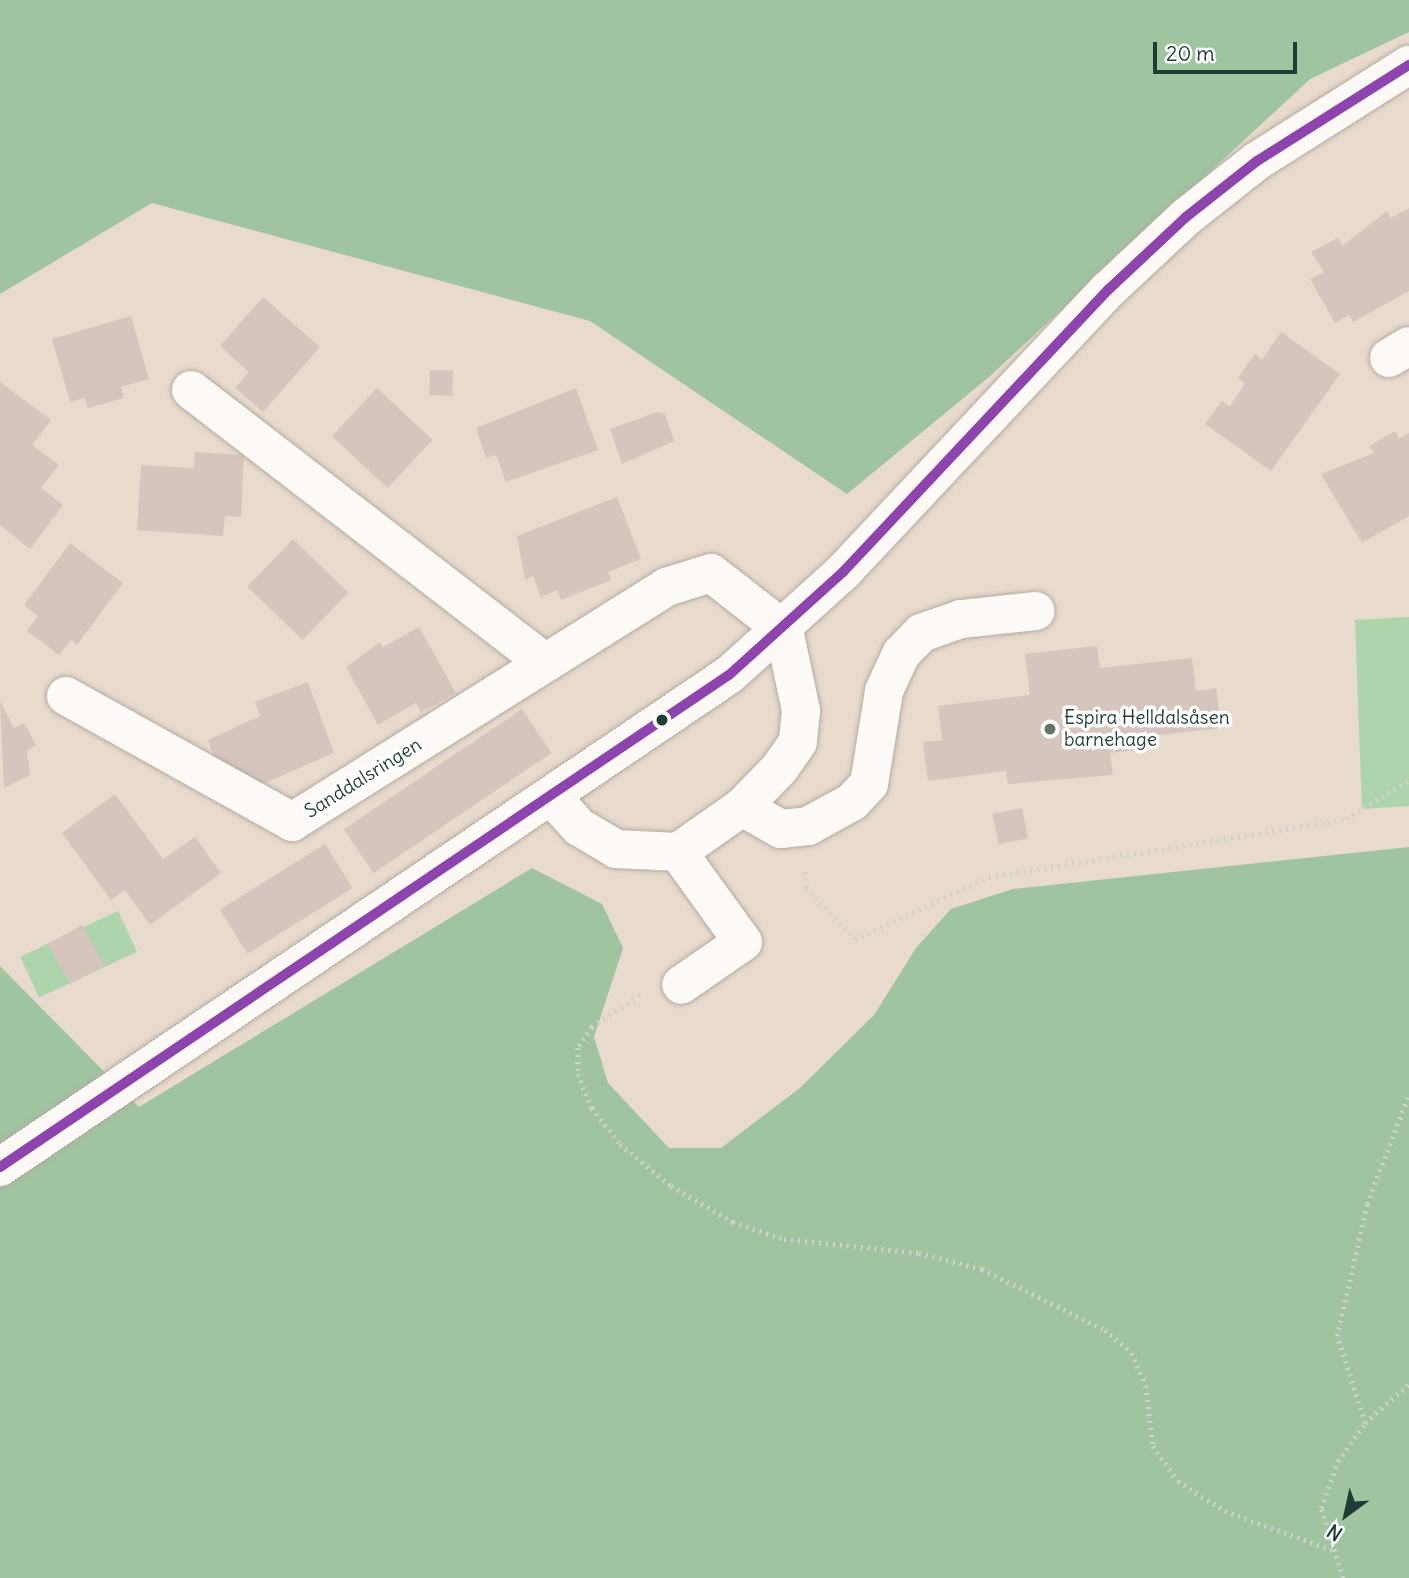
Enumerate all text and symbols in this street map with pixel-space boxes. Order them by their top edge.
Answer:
scale bar [1157,28,1300,72]
text: 20 m [1166,40,1215,67]
place label: Espira Helldalsåsen barnehage [1064,707,1230,751]
unlabelled marker [655,713,669,727]
marker: Espira Helldalsåsen barnehage [1042,721,1058,737]
street label: Sanddalsringen [300,733,426,823]
north arrow [1311,1480,1381,1550]
text: N [1323,1519,1347,1546]

